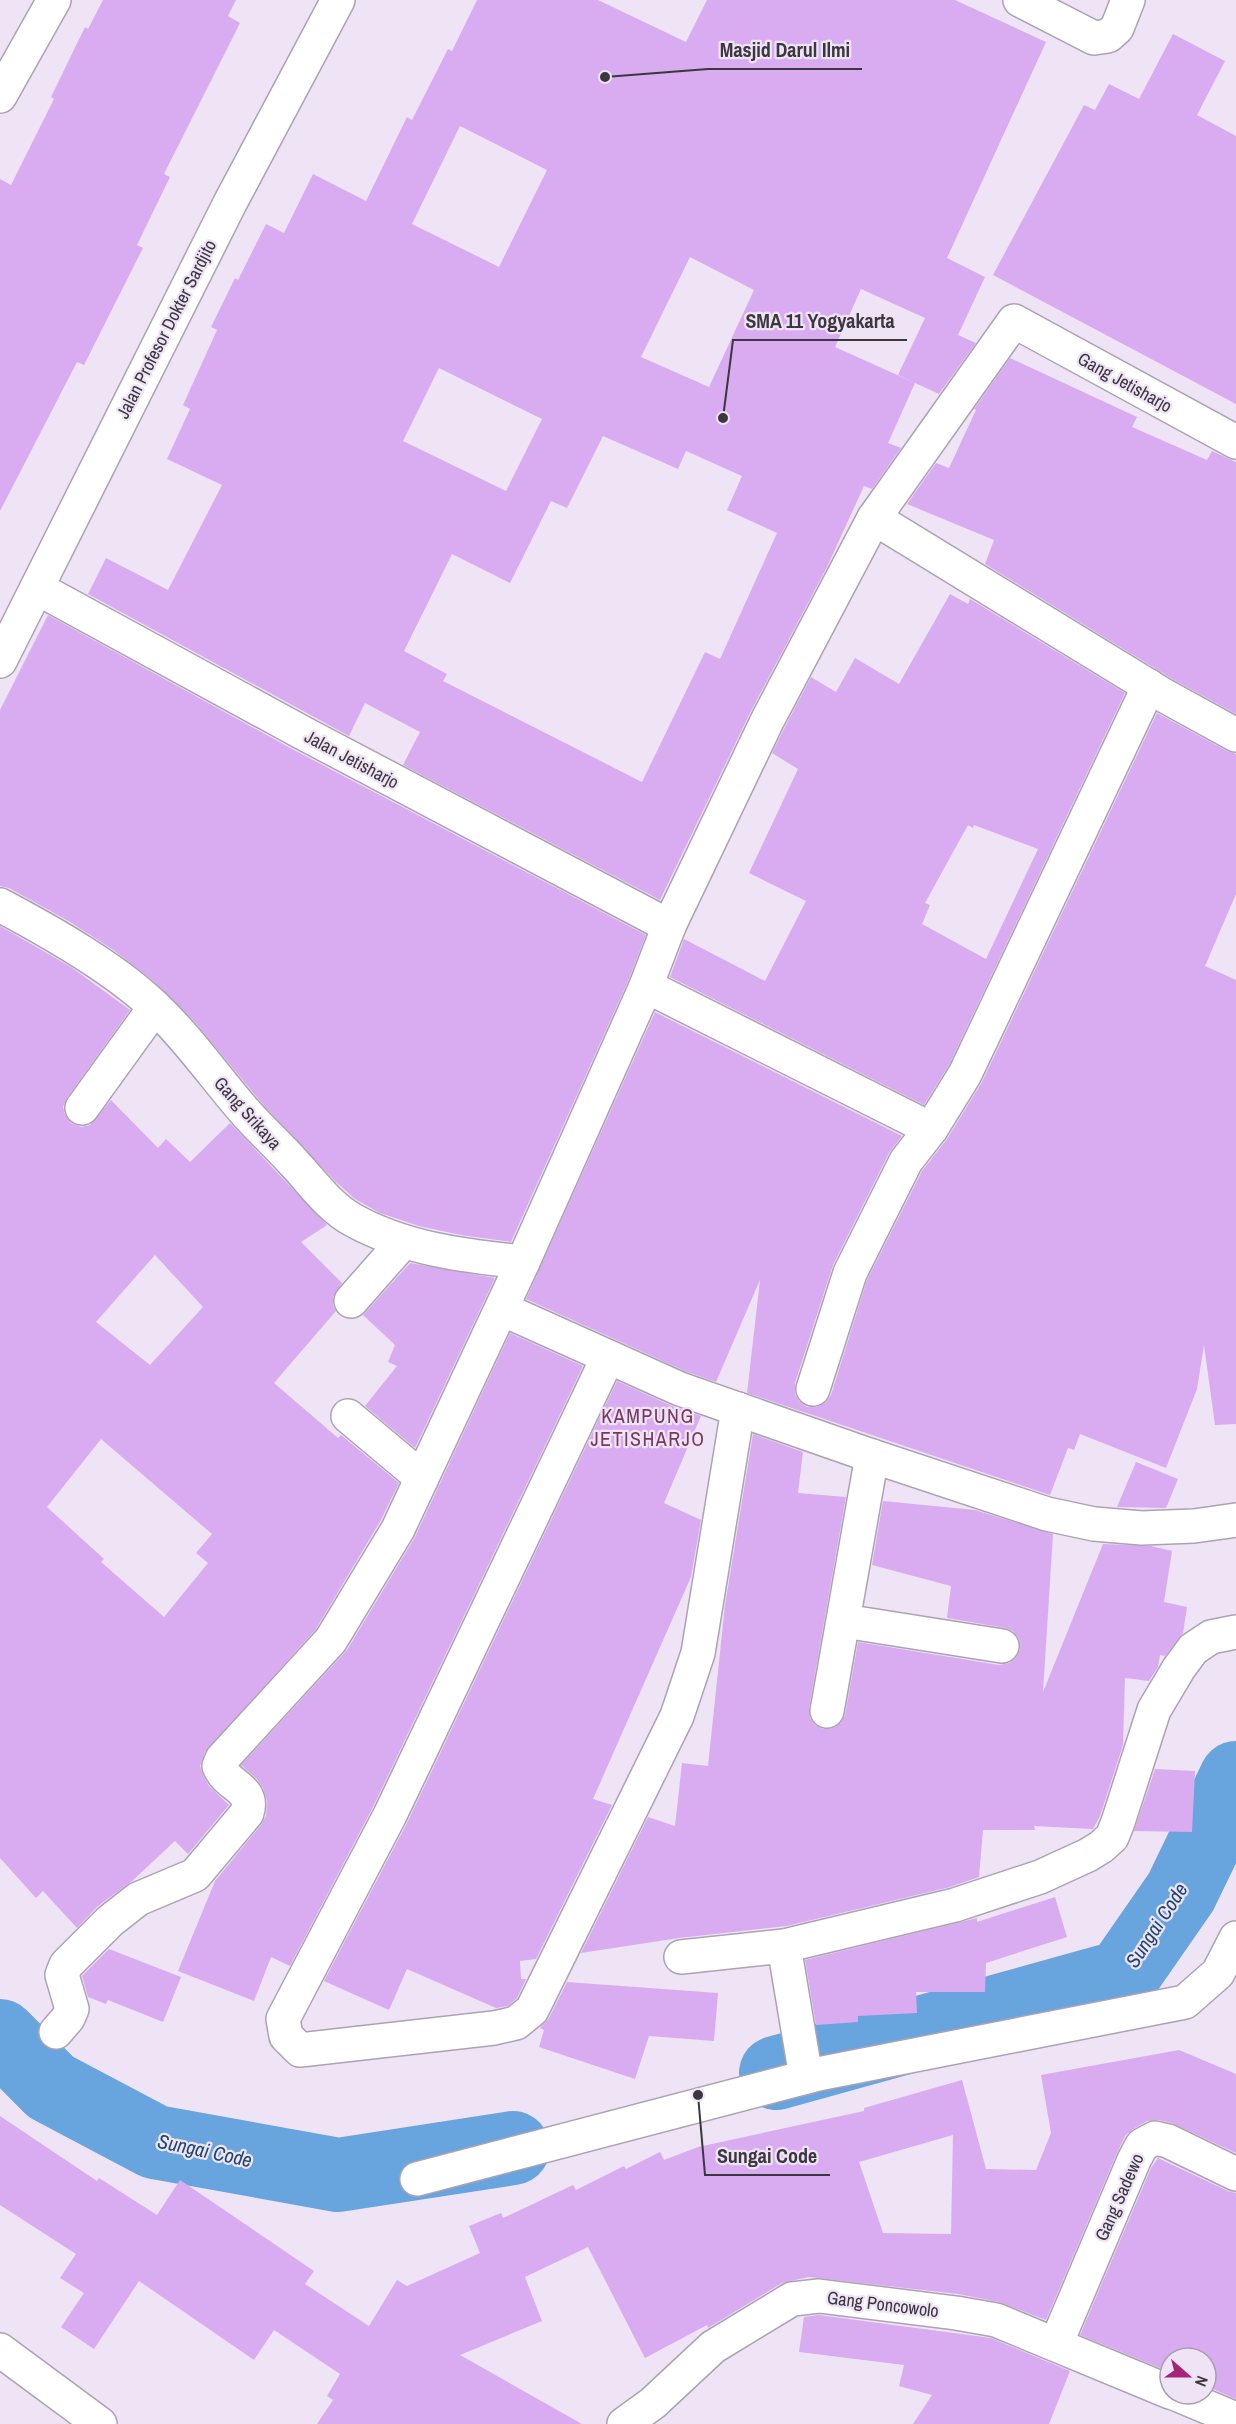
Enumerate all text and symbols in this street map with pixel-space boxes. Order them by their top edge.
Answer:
callout: Masjid Darul Ilmi [708,31,862,69]
text: Masjid Darul Ilmi [720,36,850,63]
street label: Jalan Profesor Dokter Sardjito [110,235,222,423]
callout: SMA 11 Yogyakarta [733,302,907,340]
text: SMA 11 Yogyakarta [745,307,895,334]
street label: Gang Jetisharjo [1073,346,1177,418]
street label: Jalan Jetisharjo [300,724,404,794]
street label: Gang Srikaya [209,1071,287,1155]
district label: KAMPUNG JETISHARJO [590,1402,706,1452]
water label: Sungai Code [1119,1877,1193,1973]
water label: Sungai Code [155,2127,255,2173]
callout: Sungai Code [705,2137,830,2175]
text: Sungai Code [717,2142,817,2169]
street label: Gang Sadewo [1089,2149,1149,2245]
street label: Gang Poncowolo [826,2285,940,2323]
north arrow [1158,2346,1218,2406]
text: N [1190,2373,1214,2390]

